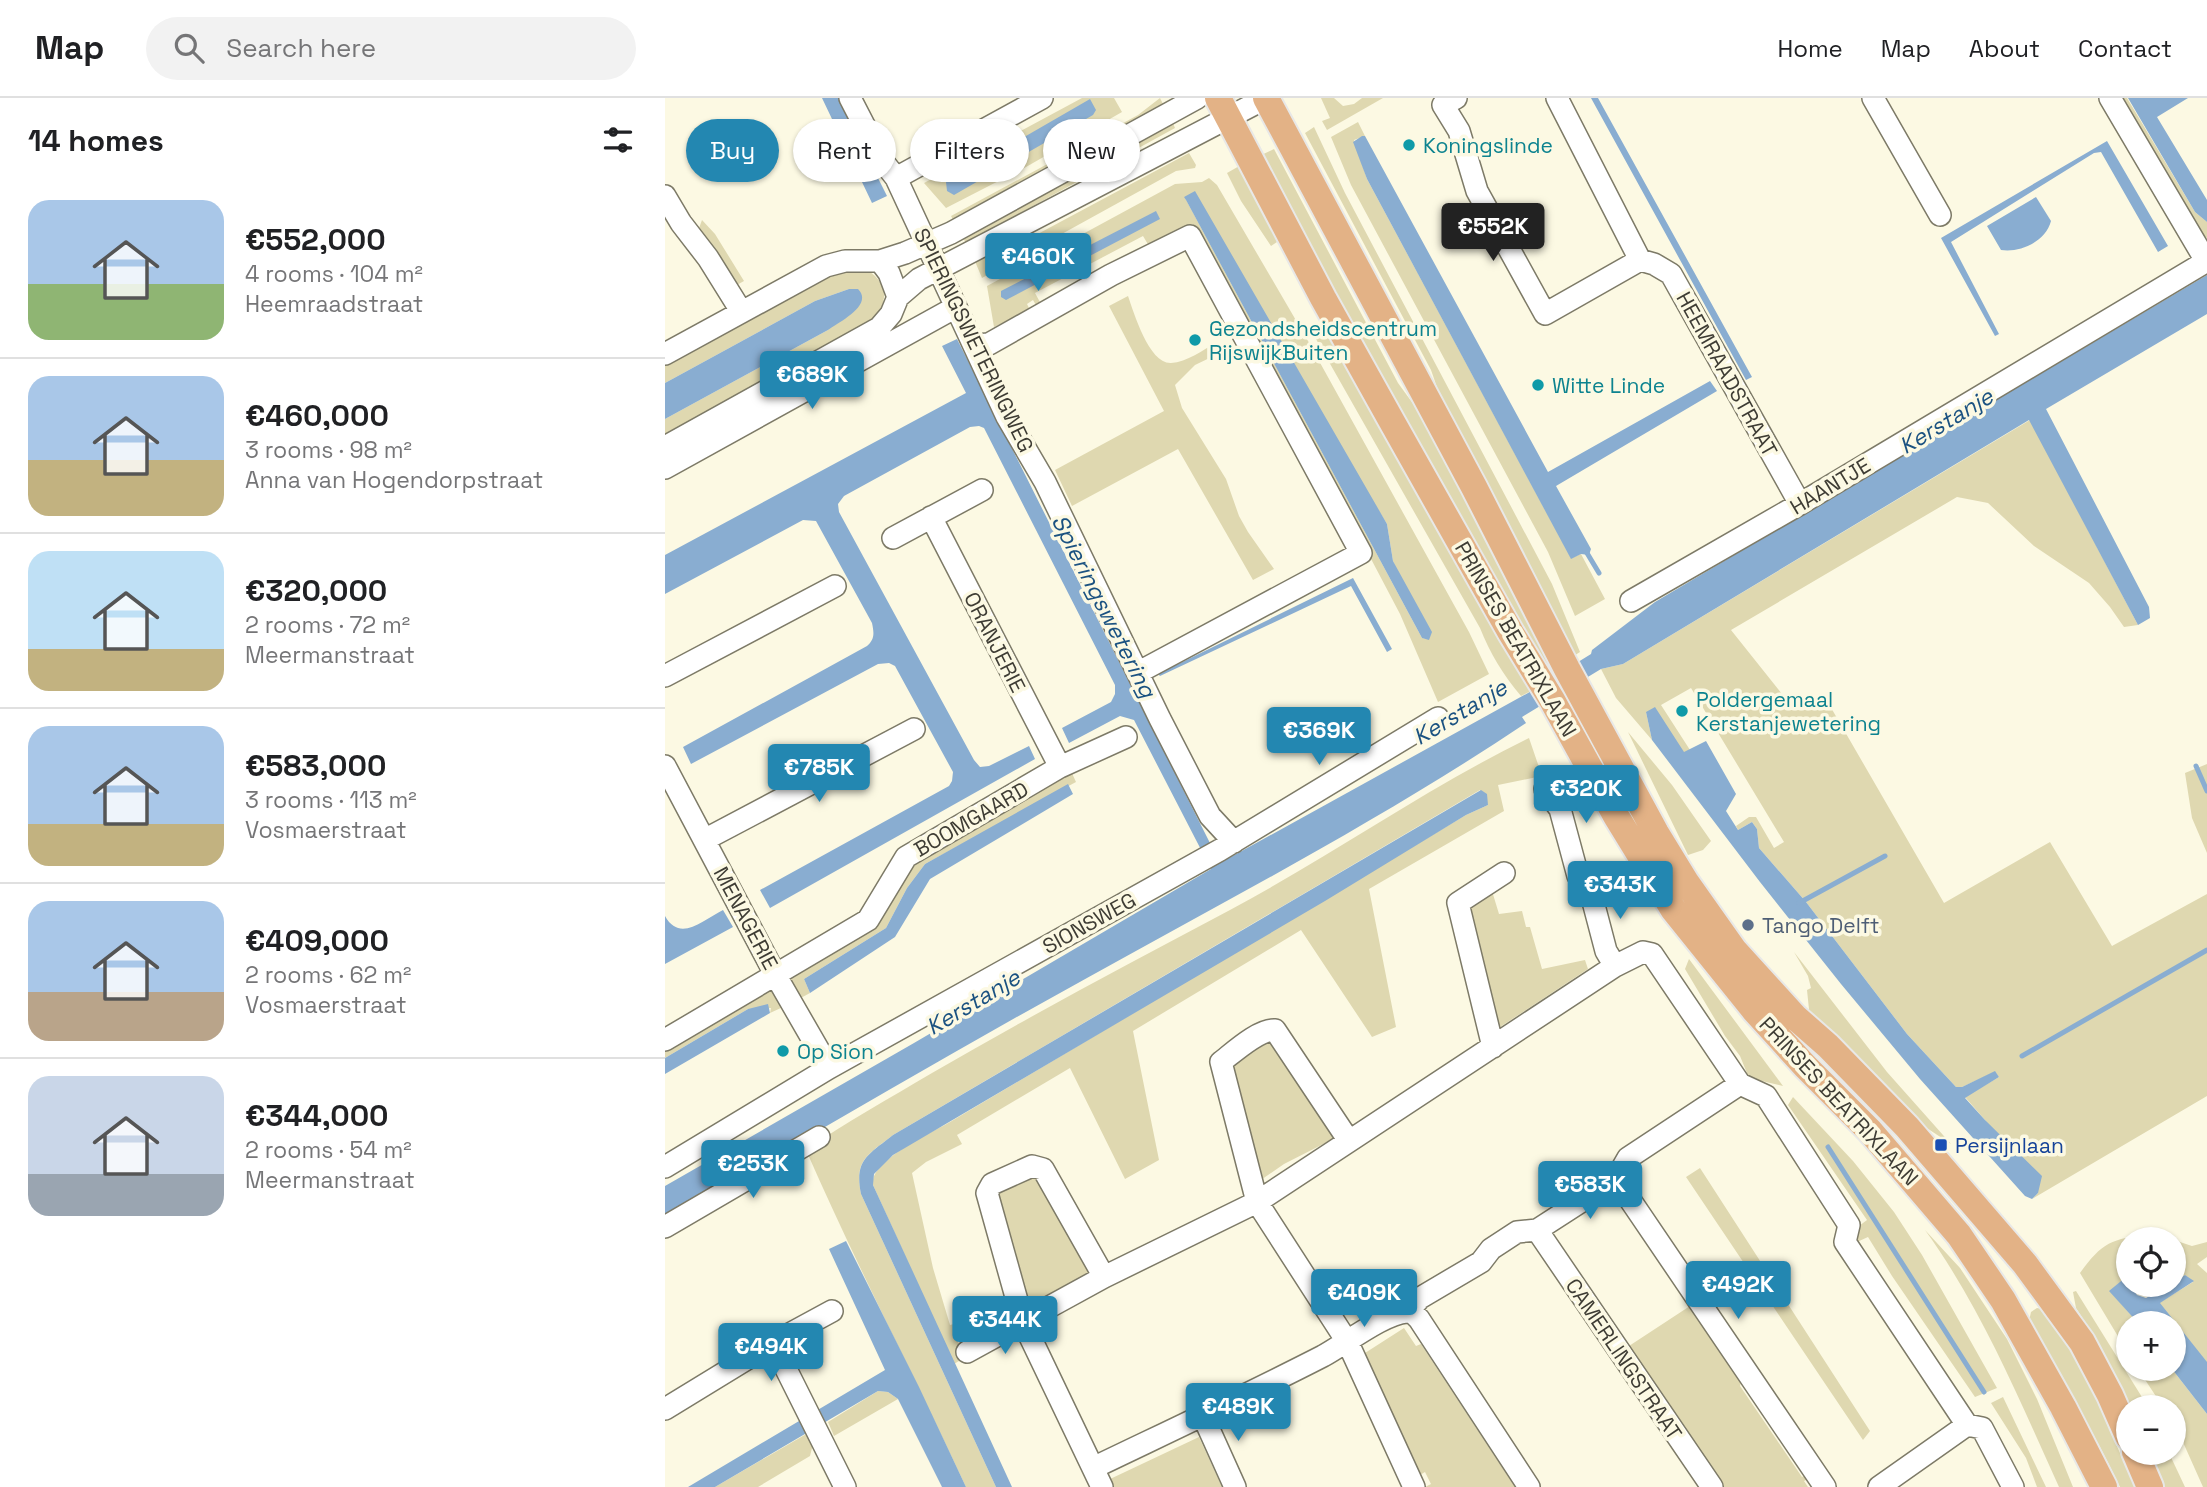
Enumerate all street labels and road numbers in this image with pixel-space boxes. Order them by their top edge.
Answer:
street label: SPIERINGSWETERINGWEG [908,224,1040,456]
street label: HEEMRAADSTRAAT [1671,287,1783,461]
street label: HAANTJE [1785,452,1875,520]
street label: PRINSES BEATRIXLAAN [1449,536,1583,742]
street label: ORANJERIE [958,587,1032,697]
street label: BOOMGAARD [909,775,1033,863]
street label: MENAGERIE [708,862,784,974]
street label: SIONSWEG [1037,886,1141,960]
street label: PRINSES BEATRIXLAAN [1754,1011,1924,1191]
street label: CAMERLINGSTRAAT [1560,1273,1688,1445]

